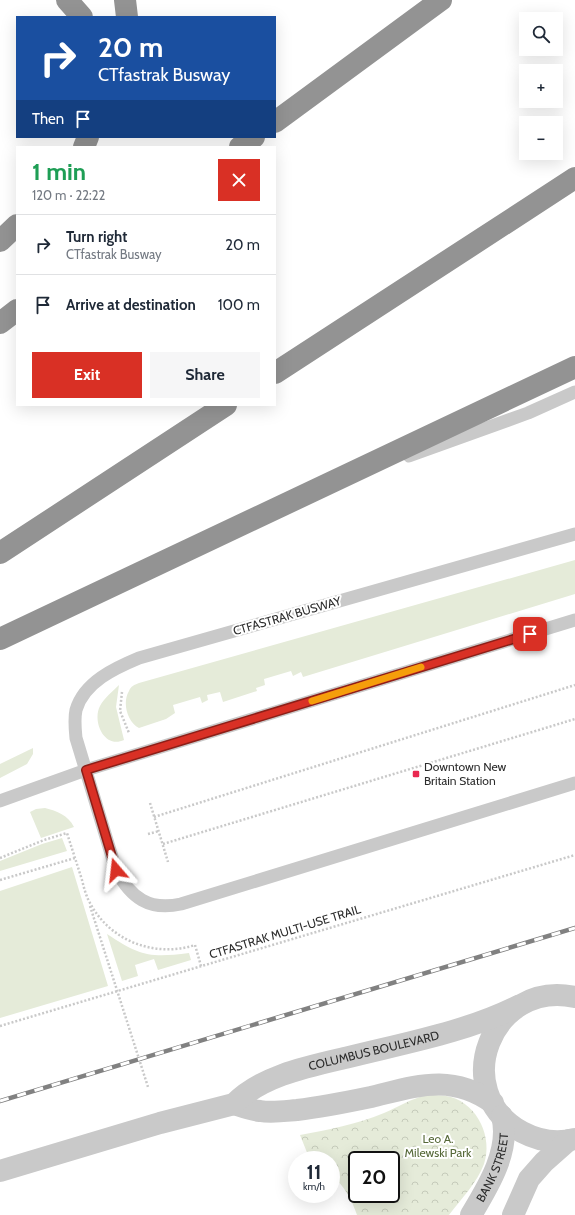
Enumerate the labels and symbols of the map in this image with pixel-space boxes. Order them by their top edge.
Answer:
street label: CTFASTRAK BUSWAY [231,593,343,638]
pin [513,617,547,651]
place label: Downtown New Britain Station [424,759,507,788]
marker: Downtown New Britain Station [411,769,421,779]
position arrow [95,849,137,891]
street label: CTFASTRAK MULTI-USE TRAIL [207,901,362,962]
street label: COLUMBUS BOULEVARD [307,1027,441,1073]
park label: Leo A. Milewski Park [405,1131,472,1160]
street label: BANK STREET [472,1132,511,1205]
speed limit sign: 20 [348,1151,400,1203]

